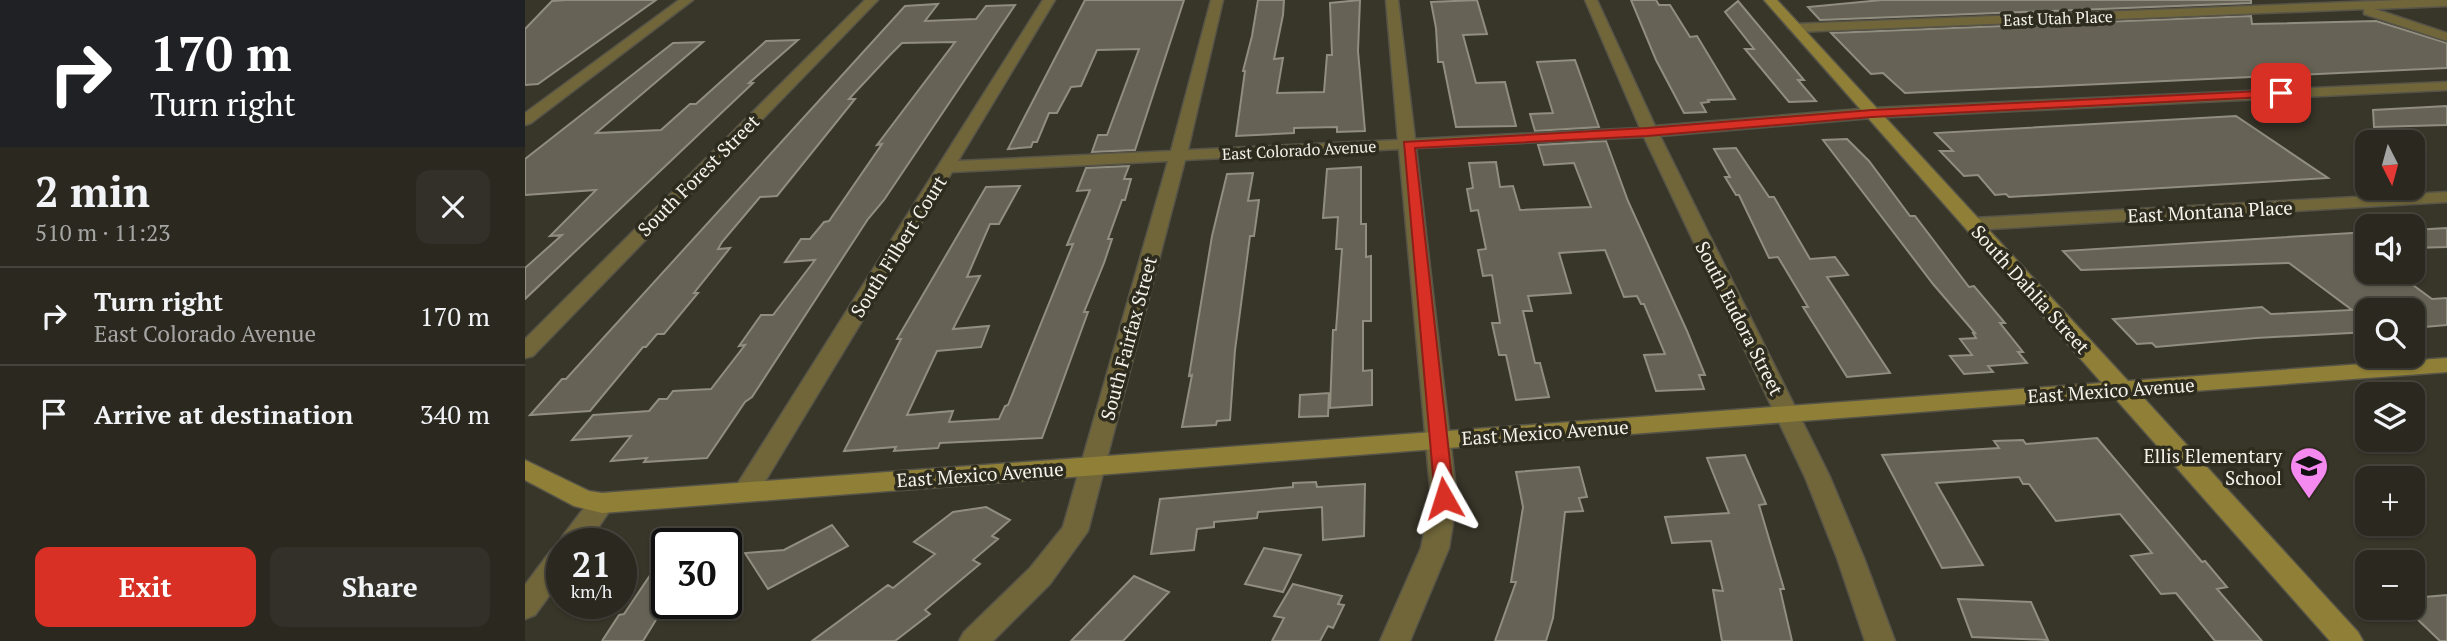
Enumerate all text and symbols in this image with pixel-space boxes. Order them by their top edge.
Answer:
street label: East Utah Place [2003,5,2113,31]
text: 170 m [150,20,292,85]
icon: right [35,28,126,119]
pin [2251,63,2311,123]
icon: arrive [2262,74,2300,112]
text: Turn right [150,83,296,125]
street label: South Forest Street [632,109,764,241]
north arrow [2355,130,2425,200]
map controls [2355,130,2425,620]
street label: East Colorado Avenue [1221,135,1377,165]
text: 2 min [35,163,150,219]
button: close [416,170,490,244]
street label: South Filbert Court [844,170,952,322]
street label: East Montana Place [2127,194,2293,228]
button: sound [2355,214,2425,284]
text: 510 m · 11:23 [35,217,170,248]
street label: South Dahlia Street [1967,219,2095,359]
street label: South Eudora Street [1690,237,1790,399]
street label: South Fairfax Street [1094,253,1162,423]
text: Turn right [94,284,223,318]
icon: right [35,297,73,335]
button: search [2355,298,2425,368]
text: 170 m [420,299,490,333]
text: East Colorado Avenue [94,318,316,349]
street label: East Mexico Avenue [2027,372,2195,408]
button: layers [2355,382,2425,452]
icon: arrive [35,395,73,433]
text: Arrive at destination [94,397,353,431]
text: 340 m [420,397,490,431]
street label: East Mexico Avenue [1461,414,1629,450]
place label: Ellis Elementary School [2144,443,2282,490]
school or university icon: Ellis Elementary School [2288,445,2330,500]
street label: East Mexico Avenue [896,456,1064,492]
position arrow [1407,461,1481,535]
button: + [2355,466,2425,536]
speed limit sign: 30 [651,528,742,619]
text: 21 [572,541,611,587]
button: Exit [35,547,256,627]
button: Share [270,547,490,627]
button: − [2355,550,2425,620]
text: km/h [571,579,612,603]

